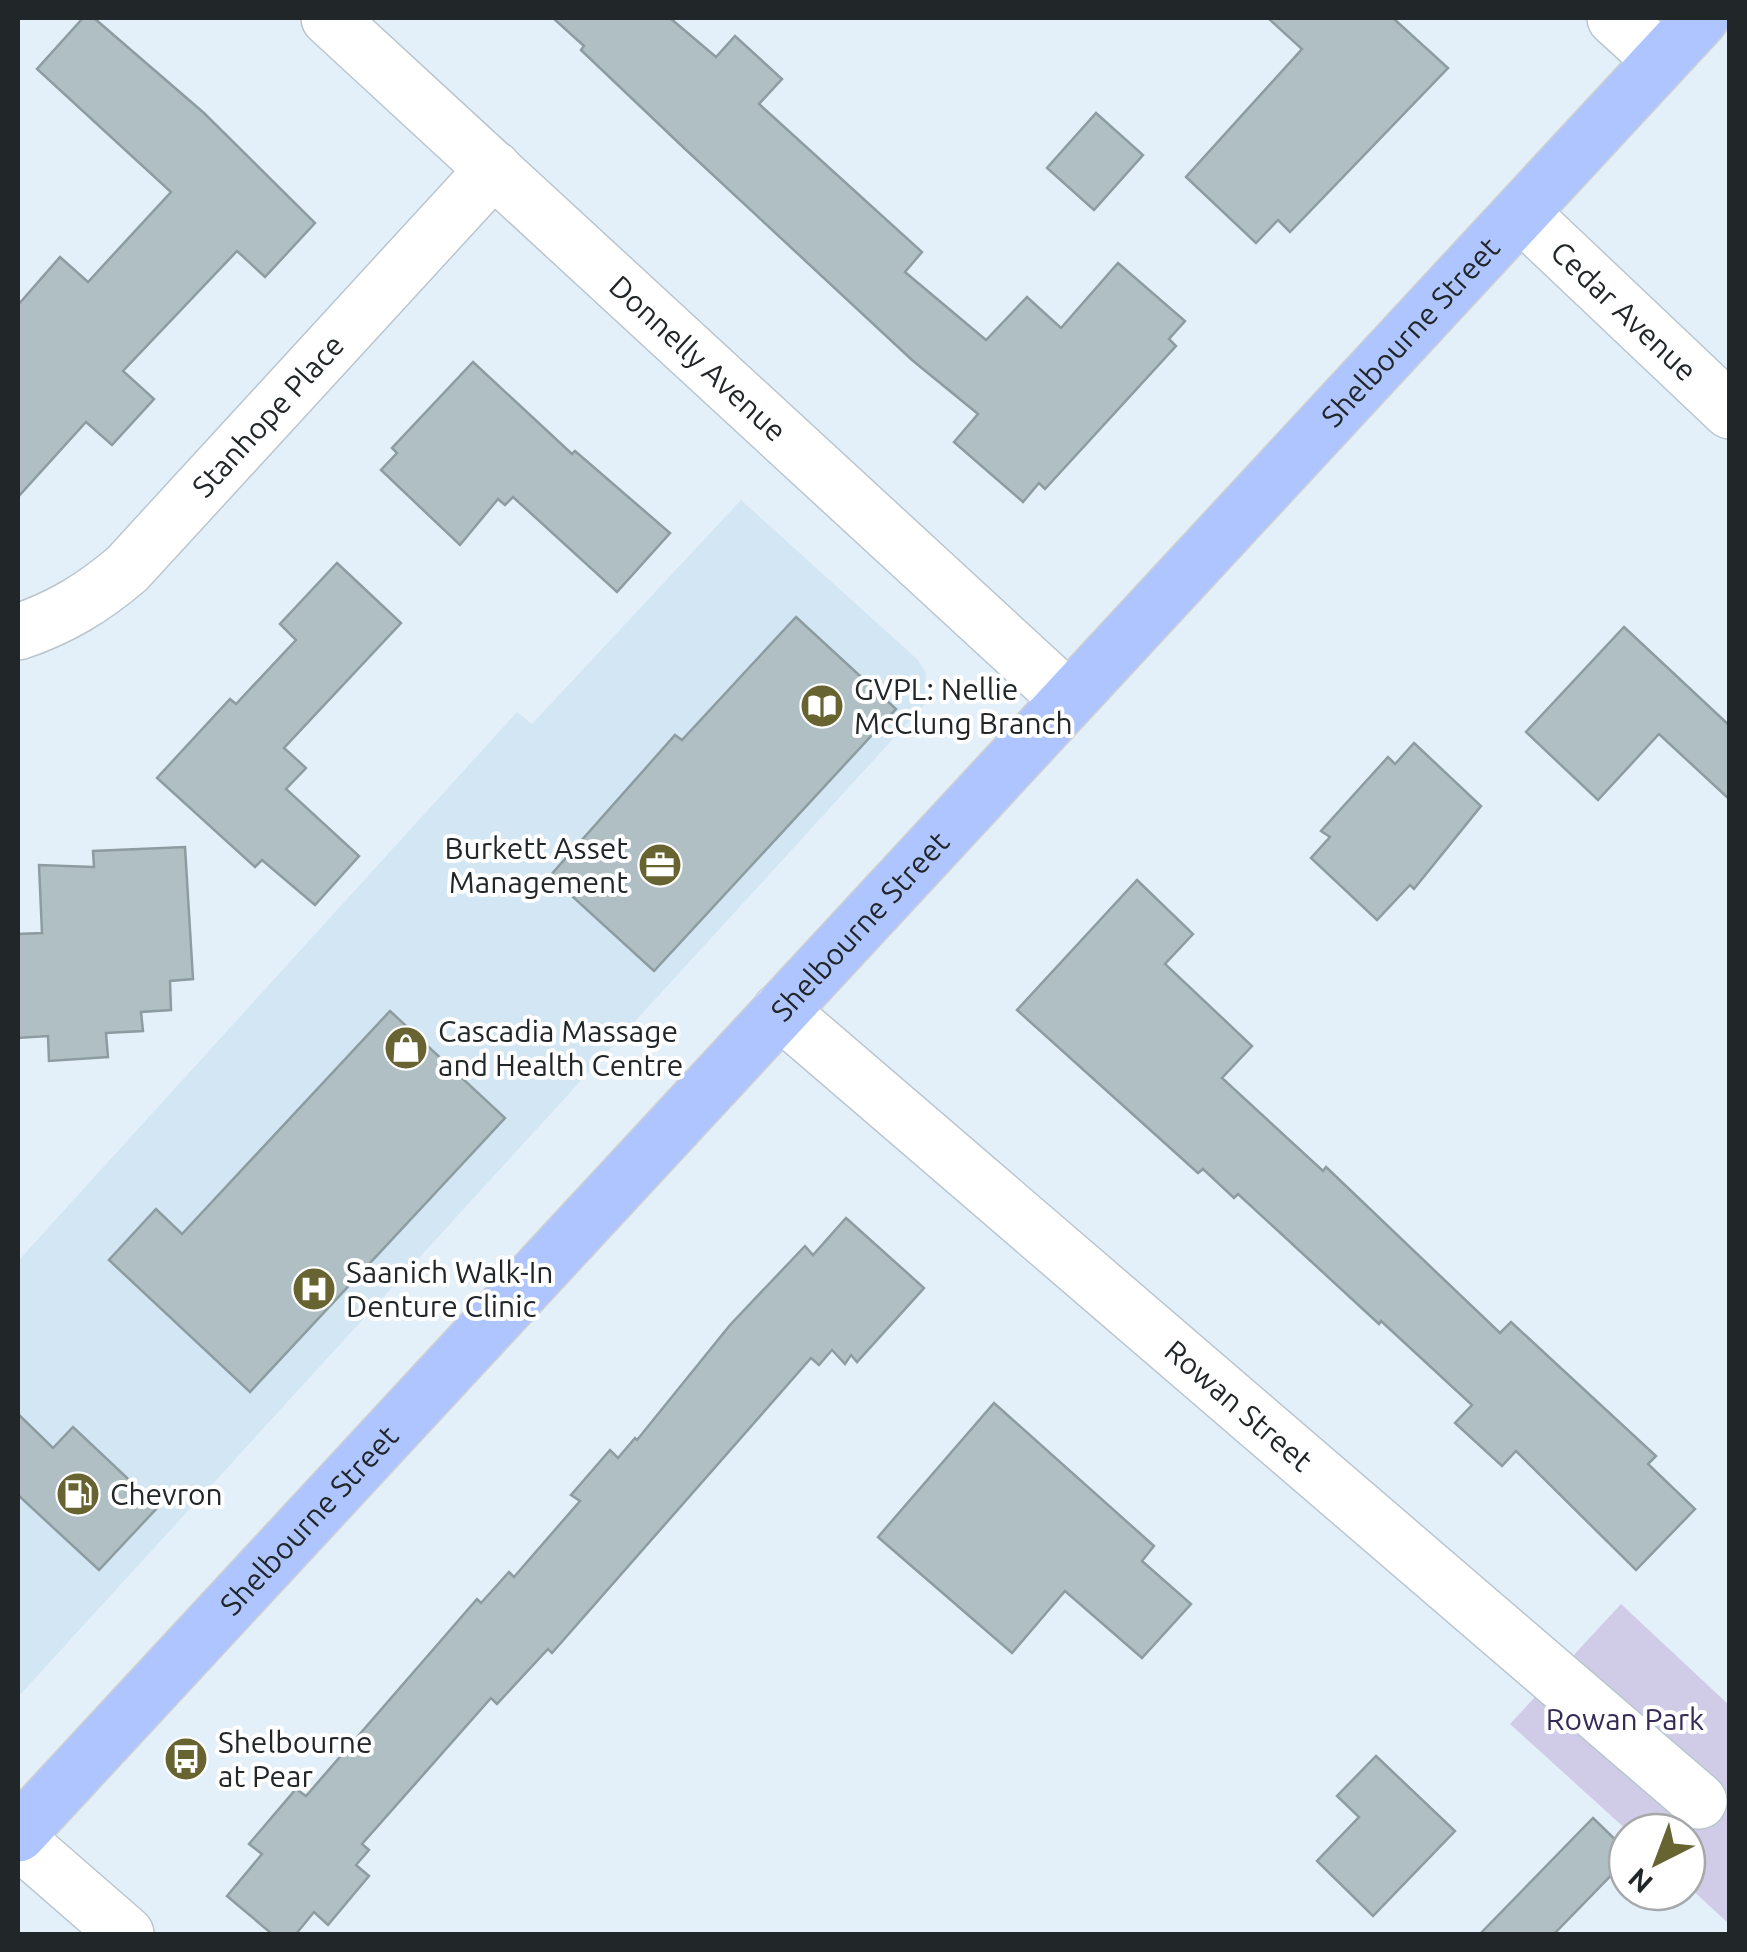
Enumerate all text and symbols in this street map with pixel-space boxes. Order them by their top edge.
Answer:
street label: Shelbourne Street [1314,230,1506,433]
street label: Cedar Avenue [1544,234,1704,387]
street label: Donnelly Avenue [603,269,793,448]
street label: Stanhope Place [185,328,350,503]
place label: GVPL: Nellie McClung Branch [854,672,1073,740]
library icon: GVPL: Nellie McClung Branch [799,683,845,729]
street label: Shelbourne Street [764,824,956,1028]
place label: Burkett Asset Management [445,831,628,899]
office icon: Burkett Asset Management [637,842,683,888]
place label: Cascadia Massage and Health Centre [438,1014,683,1082]
shop icon: Cascadia Massage and Health Centre [383,1025,429,1071]
place label: Saanich Walk-In Denture Clinic [346,1255,553,1323]
hospital icon: Saanich Walk-In Denture Clinic [291,1266,337,1312]
street label: Rowan Street [1158,1333,1319,1478]
street label: Shelbourne Street [213,1418,405,1622]
fuel station icon: Chevron [55,1471,101,1517]
place label: Chevron [110,1477,223,1511]
park label: Rowan Park [1546,1702,1704,1736]
place label: Shelbourne at Pear [218,1725,373,1793]
bus stop icon: Shelbourne at Pear [163,1736,209,1782]
north arrow [1607,1812,1707,1912]
text: N [1622,1862,1658,1899]

